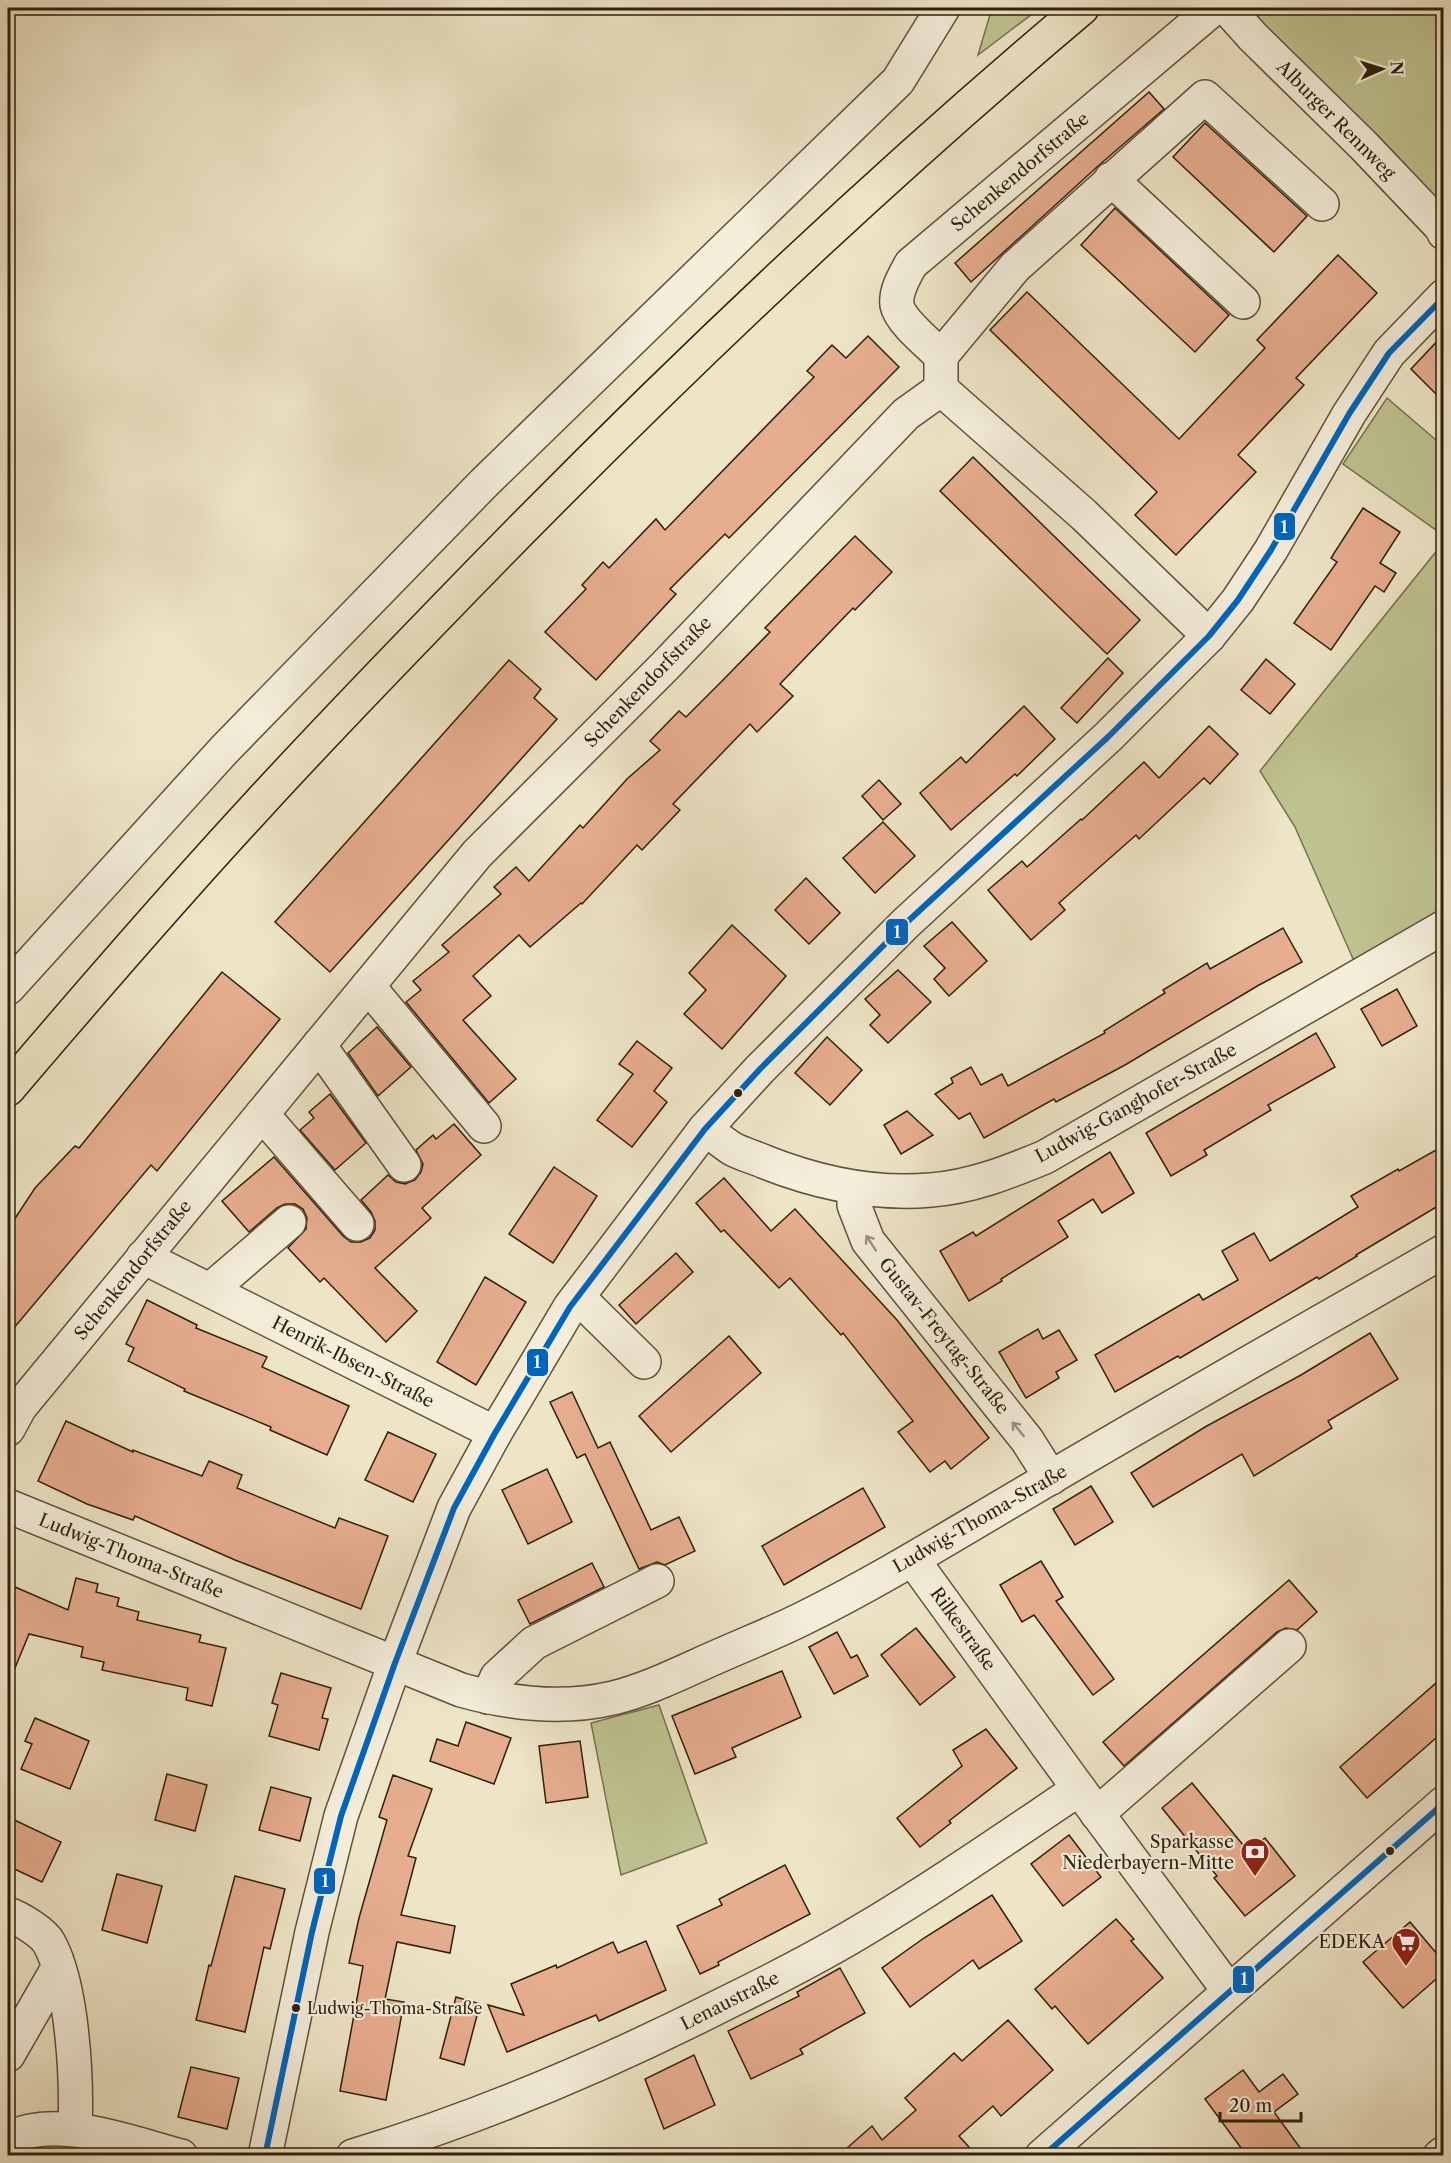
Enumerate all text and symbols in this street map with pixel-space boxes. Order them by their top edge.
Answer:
north arrow [1352,39,1412,99]
street label: Alburger Rennweg [1271,55,1400,184]
text: N [1387,61,1407,76]
street label: Schenkendorfstraße [946,108,1094,236]
line badge: 1 [1273,512,1296,541]
text: 1 [1280,517,1288,537]
street label: Schenkendorfstraße [580,612,716,752]
line badge: 1 [885,918,909,946]
text: 1 [893,922,901,942]
street label: Ludwig-Ganghofer-Straße [1031,1038,1241,1168]
unlabelled marker [732,1087,744,1099]
street label: Schenkendorfstraße [70,1196,196,1344]
one-way arrow [865,1235,878,1252]
street label: Gustav-Freytag-Straße [874,1253,1014,1419]
street label: Henrik-Ibsen-Straße [268,1312,438,1412]
line badge: 1 [526,1348,549,1377]
text: 1 [533,1352,541,1372]
one-way arrow [1012,1421,1025,1437]
street label: Ludwig-Thoma-Straße [889,1460,1071,1578]
street label: Ludwig-Thoma-Straße [35,1509,227,1603]
street label: Rilkestraße [925,1583,1001,1675]
place label: Sparkasse Niederbayern-Mitte [1062,1831,1234,1874]
bank icon: Sparkasse Niederbayern-Mitte [1239,1836,1271,1878]
unlabelled marker [1384,1845,1396,1857]
line badge: 1 [313,1867,336,1895]
text: 1 [321,1871,329,1891]
supermarket icon: EDEKA [1390,1926,1422,1968]
place label: EDEKA [1318,1931,1386,1953]
line badge: 1 [1232,1965,1255,1994]
street label: Lenaustraße [677,1967,783,2035]
text: 1 [1240,1969,1248,1989]
place label: Ludwig-Thoma-Straße [307,1998,482,2018]
marker: Ludwig-Thoma-Straße [290,2002,302,2014]
scale bar [1220,2085,1301,2123]
text: 20 m [1229,2095,1273,2117]

